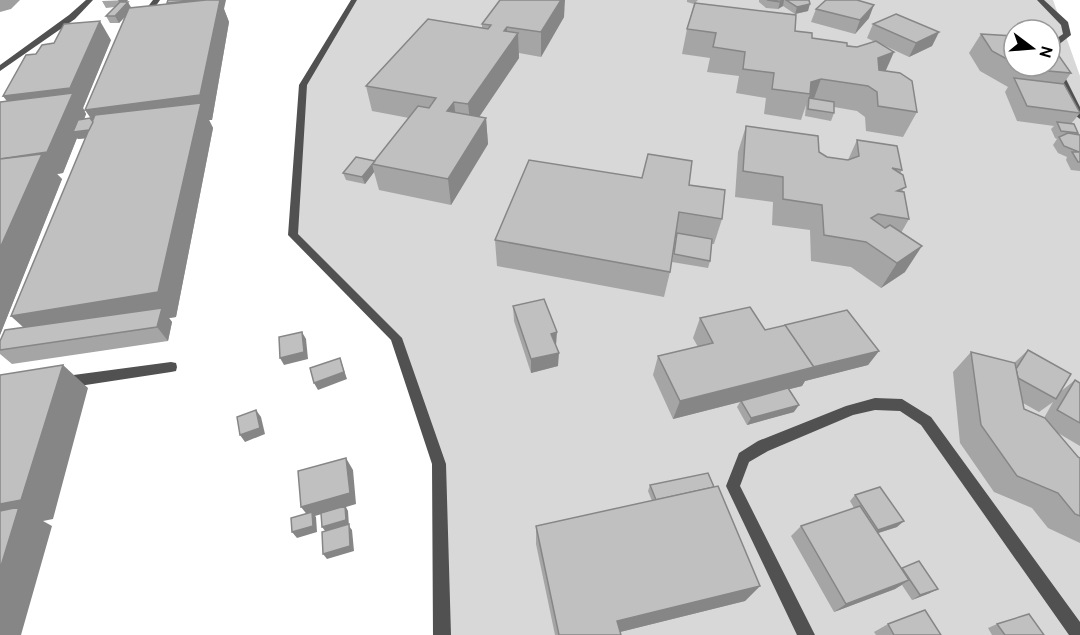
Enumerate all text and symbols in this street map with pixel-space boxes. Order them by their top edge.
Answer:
north arrow [1002,18,1062,78]
text: N [1035,44,1057,60]

